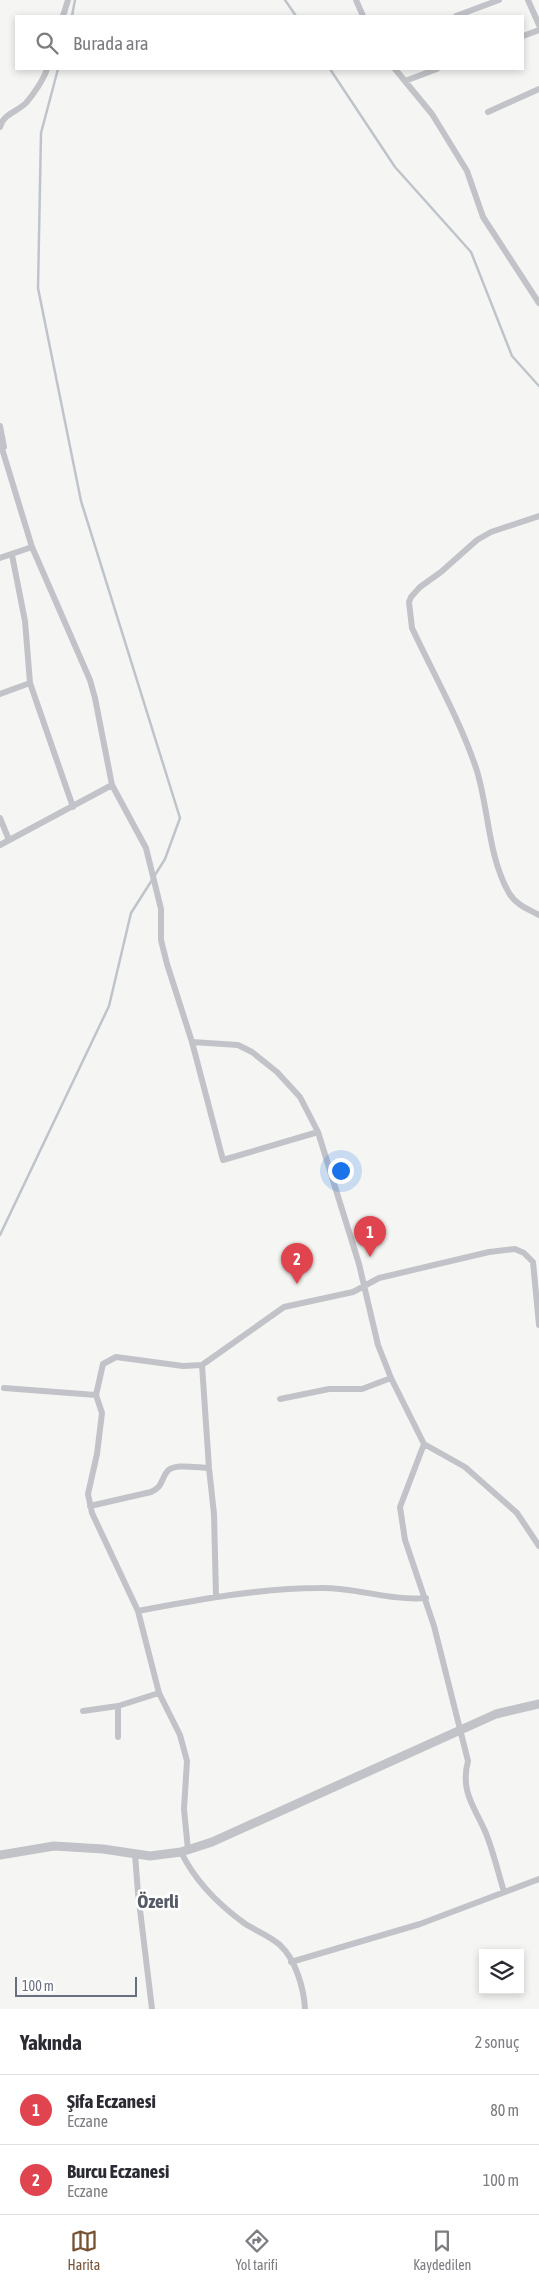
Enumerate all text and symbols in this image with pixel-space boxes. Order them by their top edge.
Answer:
search box [15,15,524,70]
icon: search [33,29,61,57]
text: Burada ara [73,32,149,54]
your location [328,1158,354,1184]
pin: 1 [354,1216,386,1257]
pin: 2 [281,1243,313,1284]
district label: Özerli [137,1890,179,1912]
map controls [479,1949,524,1994]
button: layers [479,1949,524,1994]
scale bar [15,1974,138,1997]
text: 100 m [22,1978,54,1994]
text: Yakında [20,2030,82,2054]
text: 2 sonuç [475,2033,519,2051]
text: Şifa Eczanesi [67,2090,156,2112]
text: 1 [32,2101,40,2119]
text: 80 m [490,2101,519,2119]
text: Eczane [67,2112,108,2130]
text: Burcu Eczanesi [67,2160,169,2182]
text: 2 [32,2171,40,2189]
text: 100 m [483,2171,519,2189]
text: Eczane [67,2182,108,2200]
tab: Harita [68,2227,100,2273]
tab: Yol tarifi [235,2227,278,2273]
tab: Kaydedilen [413,2227,471,2273]

